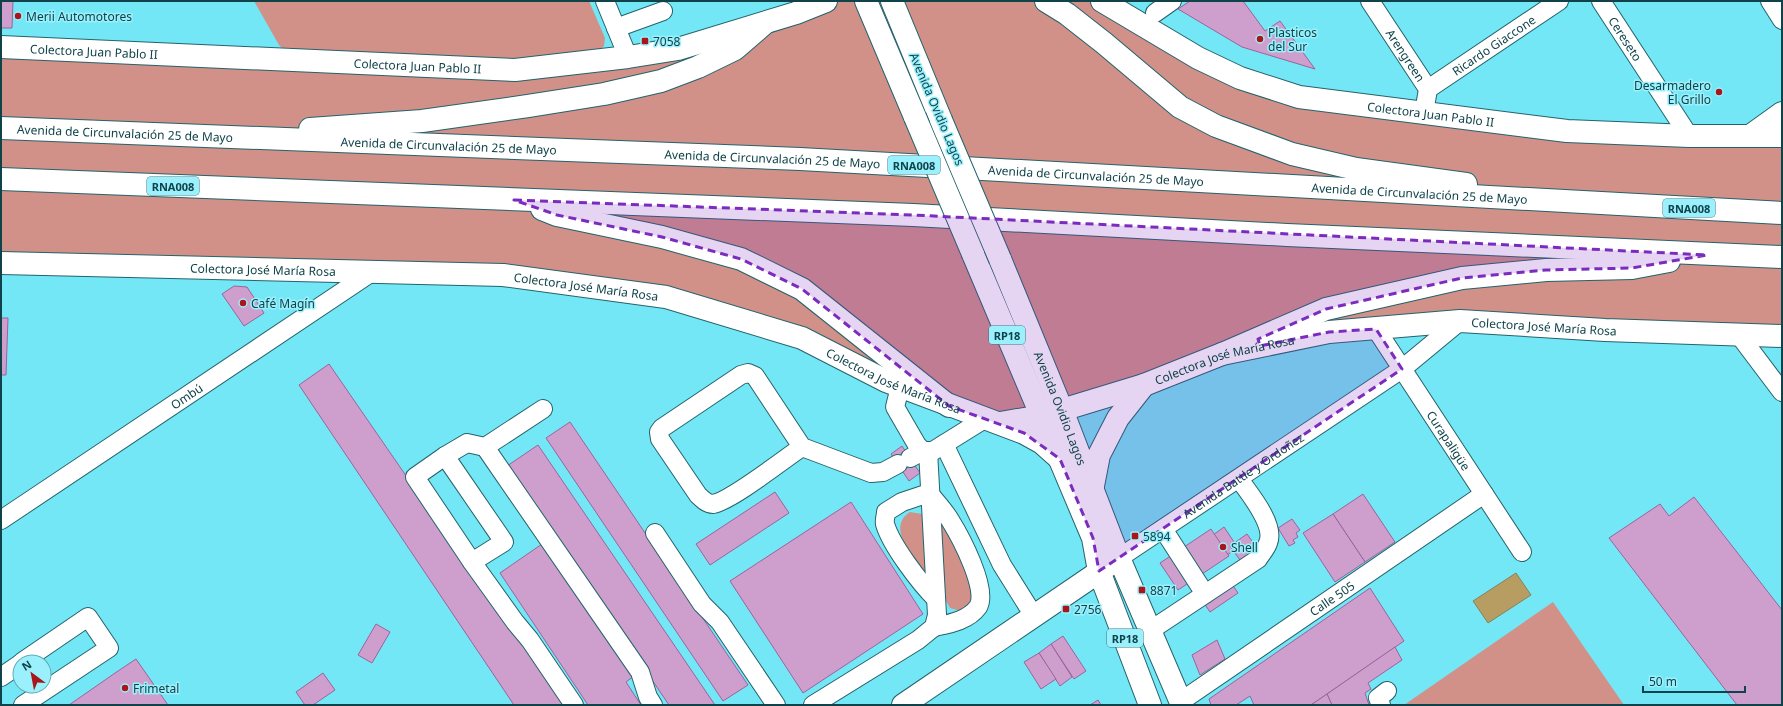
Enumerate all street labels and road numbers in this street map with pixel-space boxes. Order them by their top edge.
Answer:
street label: Ricardo Giaccone [1449,11,1539,79]
street label: Cereseto [1605,13,1646,64]
street label: Arengreen [1382,26,1429,85]
street label: Colectora Juan Pablo II [30,40,158,63]
street label: Avenida Ovidio Lagos [906,50,969,168]
street label: Colectora Juan Pablo II [353,54,482,77]
street label: Colectora Juan Pablo II [1366,97,1495,130]
street label: Avenida de Circunvalación 25 de Mayo [17,120,233,145]
street label: Avenida de Circunvalación 25 de Mayo [340,133,557,158]
street label: Avenida de Circunvalación 25 de Mayo [664,145,881,172]
road number: RNA008 [888,156,940,174]
street label: Avenida de Circunvalación 25 de Mayo [988,161,1204,190]
road number: RNA008 [147,177,199,195]
street label: Avenida de Circunvalación 25 de Mayo [1311,179,1528,207]
road number: RNA008 [1663,199,1715,217]
street label: Colectora José María Rosa [190,259,336,279]
street label: Colectora José María Rosa [513,268,659,304]
street label: Colectora José María Rosa [1471,313,1617,339]
road number: RP18 [989,326,1025,344]
street label: Colectora José María Rosa [1152,331,1296,388]
street label: Colectora José María Rosa [823,343,964,417]
street label: Avenida Ovidio Lagos [1030,349,1091,468]
street label: Ombú [167,379,206,413]
street label: Curapaligüe [1423,407,1475,474]
street label: Avenida Battle y Ordoñez [1179,428,1307,522]
street label: Calle 505 [1306,577,1358,620]
road number: RP18 [1107,629,1143,647]

